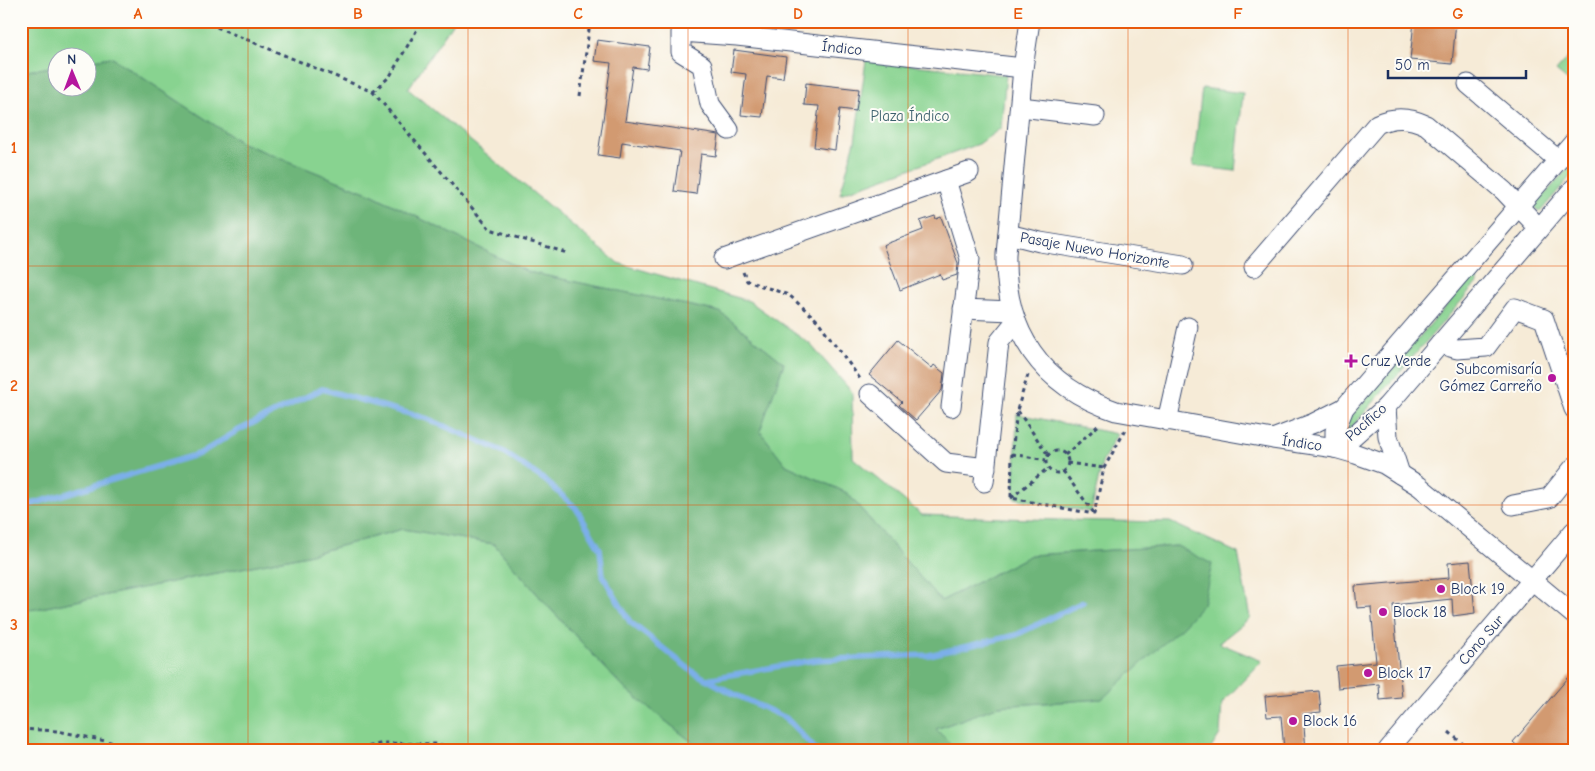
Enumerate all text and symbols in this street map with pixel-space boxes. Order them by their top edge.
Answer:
text: A [134,5,143,23]
text: B [353,5,363,23]
text: C [573,5,583,23]
text: D [793,5,803,23]
text: E [1013,5,1023,23]
text: F [1233,5,1243,23]
text: G [1452,5,1464,23]
street label: Índico [821,36,863,59]
north arrow [48,48,98,98]
scale bar [1388,48,1525,80]
text: N [67,51,76,68]
text: 50 m [1395,56,1430,74]
park label: Plaza Índico [870,106,950,125]
text: 1 [11,139,17,157]
street label: Pasaje Nuevo Horizonte [1019,228,1172,272]
place label: Cruz Verde [1361,352,1431,370]
marker: Cruz Verde [1345,355,1357,367]
place label: Subcomisaría Gómez Carreño [1440,360,1542,395]
marker: Subcomisaría Gómez Carreño [1546,372,1558,384]
text: 2 [10,377,18,395]
street label: Pacífico [1342,399,1390,445]
street label: Índico [1281,430,1324,455]
place label: Block 19 [1451,580,1505,598]
marker: Block 19 [1435,583,1447,595]
place label: Block 18 [1393,603,1447,621]
marker: Block 18 [1377,606,1389,618]
street label: Cono Sur [1454,611,1508,669]
text: 3 [10,616,18,634]
place label: Block 17 [1378,664,1431,682]
marker: Block 17 [1362,667,1374,679]
place label: Block 16 [1303,712,1357,730]
marker: Block 16 [1287,715,1299,727]

